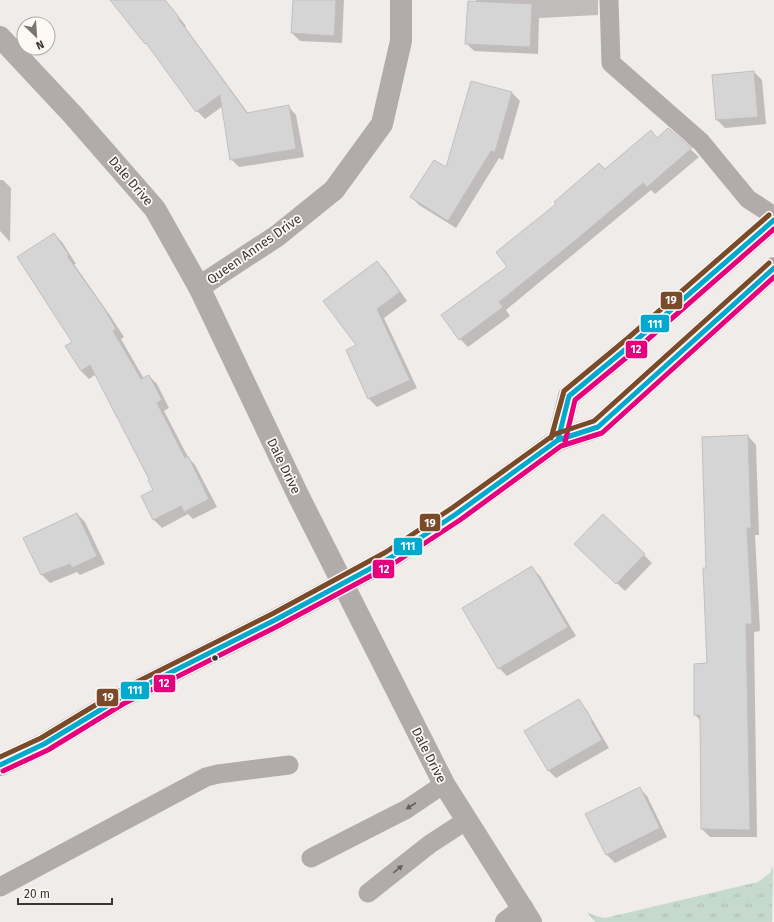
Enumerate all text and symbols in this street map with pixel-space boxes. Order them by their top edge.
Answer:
north arrow [16,16,56,56]
text: N [34,37,46,52]
street label: Dale Drive [106,153,156,209]
street label: Queen Annes Drive [204,211,304,287]
line badge: 19 [660,291,683,310]
text: 19 [665,294,677,307]
line badge: 111 [640,314,670,333]
text: 111 [648,318,662,331]
line badge: 12 [625,340,648,359]
text: 12 [631,343,642,356]
street label: Dale Drive [264,436,304,496]
line badge: 19 [419,513,441,532]
text: 19 [424,517,436,530]
line badge: 111 [393,537,423,556]
text: 111 [401,540,415,553]
line badge: 12 [372,559,395,579]
text: 12 [379,563,390,576]
unlabelled marker [210,653,220,663]
line badge: 12 [153,674,176,693]
text: 12 [159,677,170,690]
line badge: 111 [120,681,150,700]
text: 111 [128,684,142,697]
line badge: 19 [96,688,119,707]
text: 19 [102,691,114,704]
street label: Dale Drive [409,725,449,785]
one-way arrow [405,802,417,809]
one-way arrow [393,865,404,873]
scale bar [18,880,112,906]
text: 20 m [24,887,50,901]

